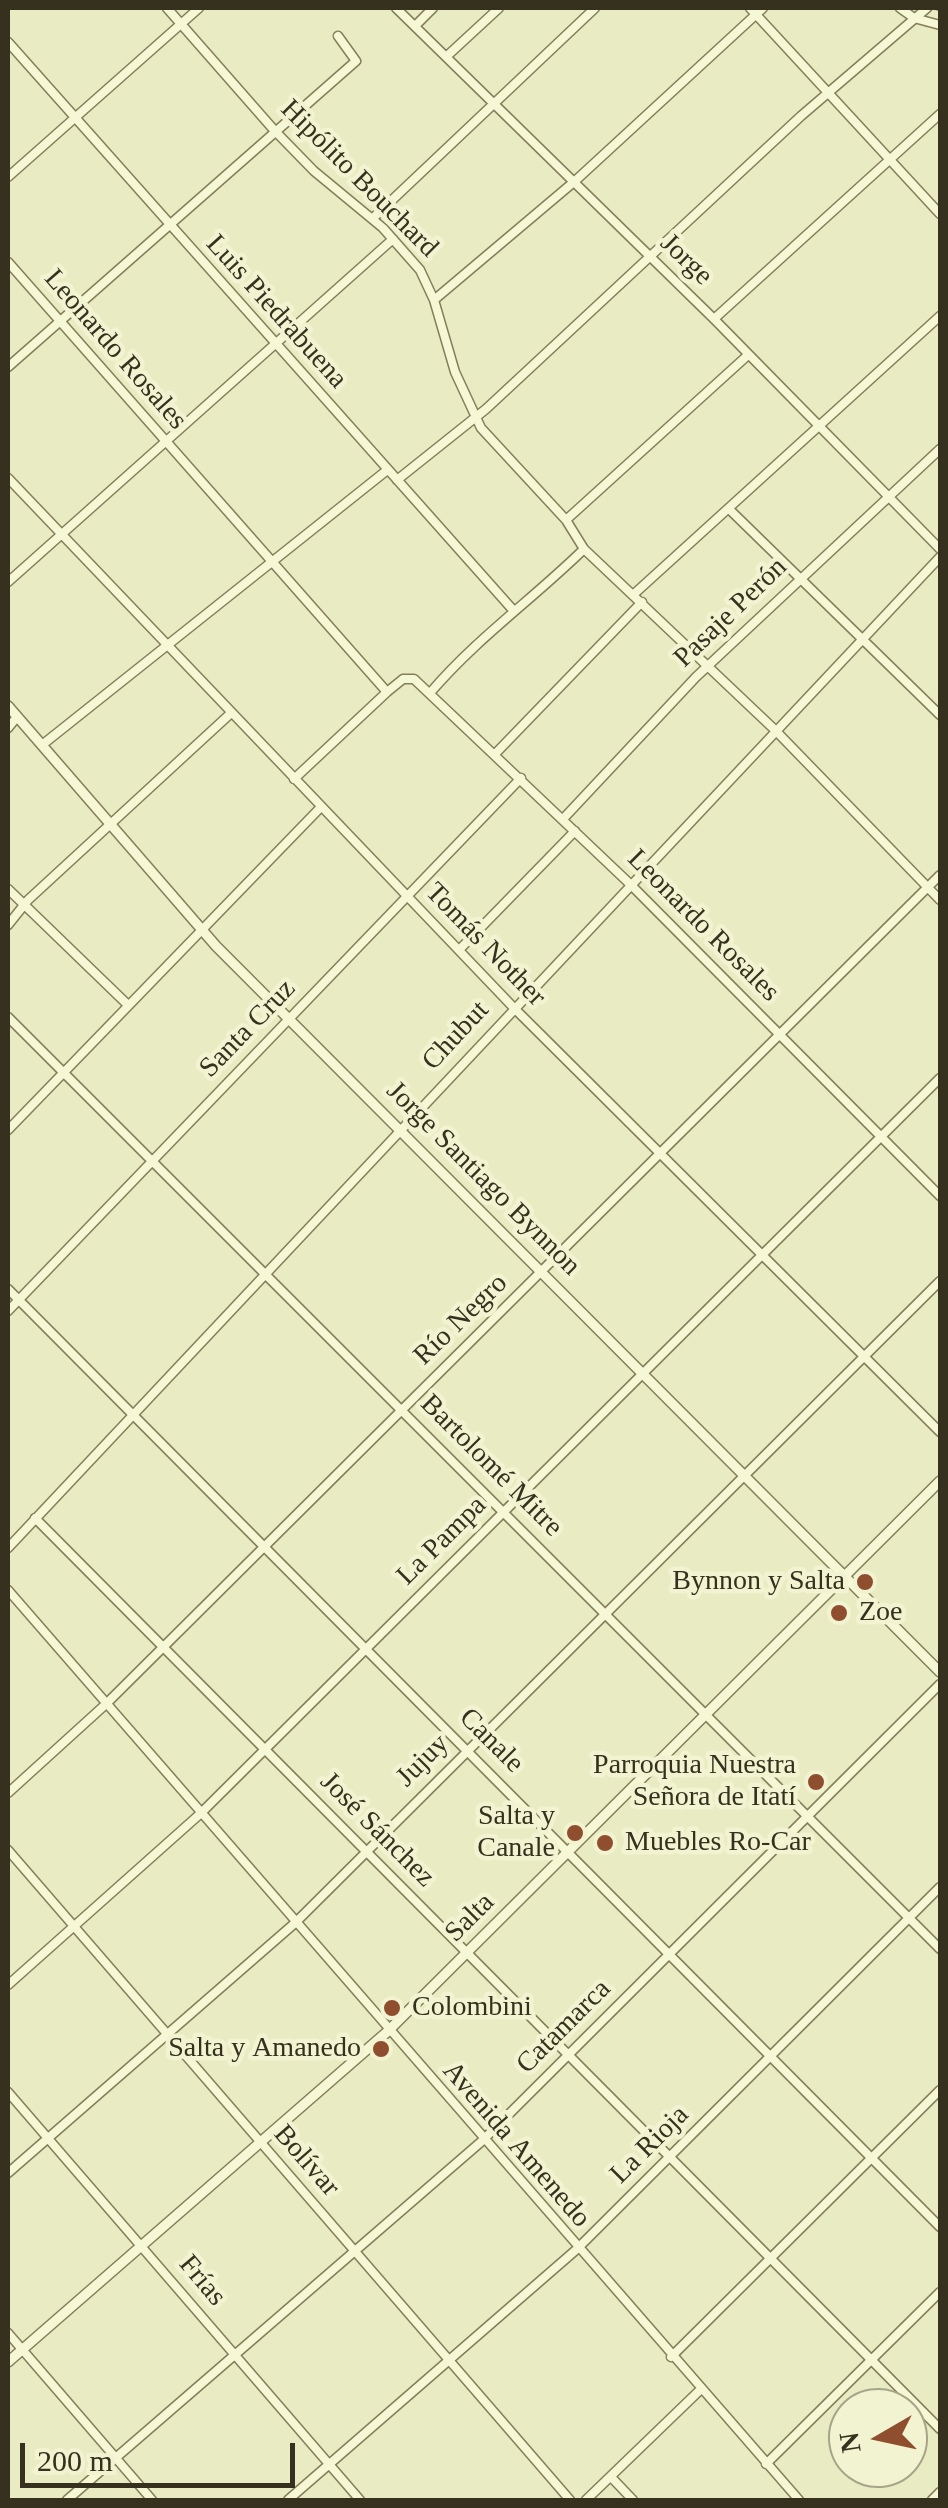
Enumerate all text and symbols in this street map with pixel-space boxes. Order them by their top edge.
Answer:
street label: Hipólito Bouchard [273,93,445,265]
street label: Jorge [653,227,719,293]
street label: Luis Piedrabuena [198,228,354,396]
street label: Leonardo Rosales [36,263,194,437]
street label: Pasaje Perón [668,551,794,675]
street label: Leonardo Rosales [620,843,786,1009]
street label: Tomás Nother [418,876,552,1014]
street label: Santa Cruz [193,973,303,1085]
street label: Chubut [416,994,496,1078]
street label: Jorge Santiago Bynnon [379,1075,587,1283]
street label: Río Negro [407,1267,515,1373]
street label: Bartolomé Mitre [413,1388,569,1544]
street label: La Pampa [390,1489,494,1593]
place label: Bynnon y Salta [672,1565,845,1599]
marker: Bynnon y Salta [854,1571,876,1593]
place label: Zoe [859,1596,903,1630]
marker: Zoe [828,1602,850,1624]
street label: Canale [452,1702,530,1780]
street label: Jujuy [390,1728,456,1794]
place label: Parroquia Nuestra Señora de Itatí [593,1749,796,1815]
street label: José Sánchez [313,1766,441,1894]
marker: Parroquia Nuestra Señora de Itatí [805,1771,827,1793]
place label: Salta y Canale [477,1800,555,1866]
marker: Salta y Canale [564,1822,586,1844]
place label: Muebles Ro-Car [625,1826,811,1860]
marker: Muebles Ro-Car [594,1832,616,1854]
street label: Salta [438,1886,502,1950]
street label: Catamarca [510,1973,618,2081]
place label: Colombini [412,1991,532,2025]
marker: Colombini [381,1997,403,2019]
place label: Salta y Amanedo [168,2032,361,2066]
marker: Salta y Amanedo [370,2038,392,2060]
street label: Avenida Amenedo [435,2055,597,2235]
street label: La Rioja [604,2099,696,2191]
street label: Bolívar [266,2118,346,2204]
street label: Frías [171,2249,233,2313]
north arrow [828,2388,928,2488]
scale bar [25,2423,300,2485]
text: N [833,2430,867,2455]
text: 200 m [37,2444,113,2477]

